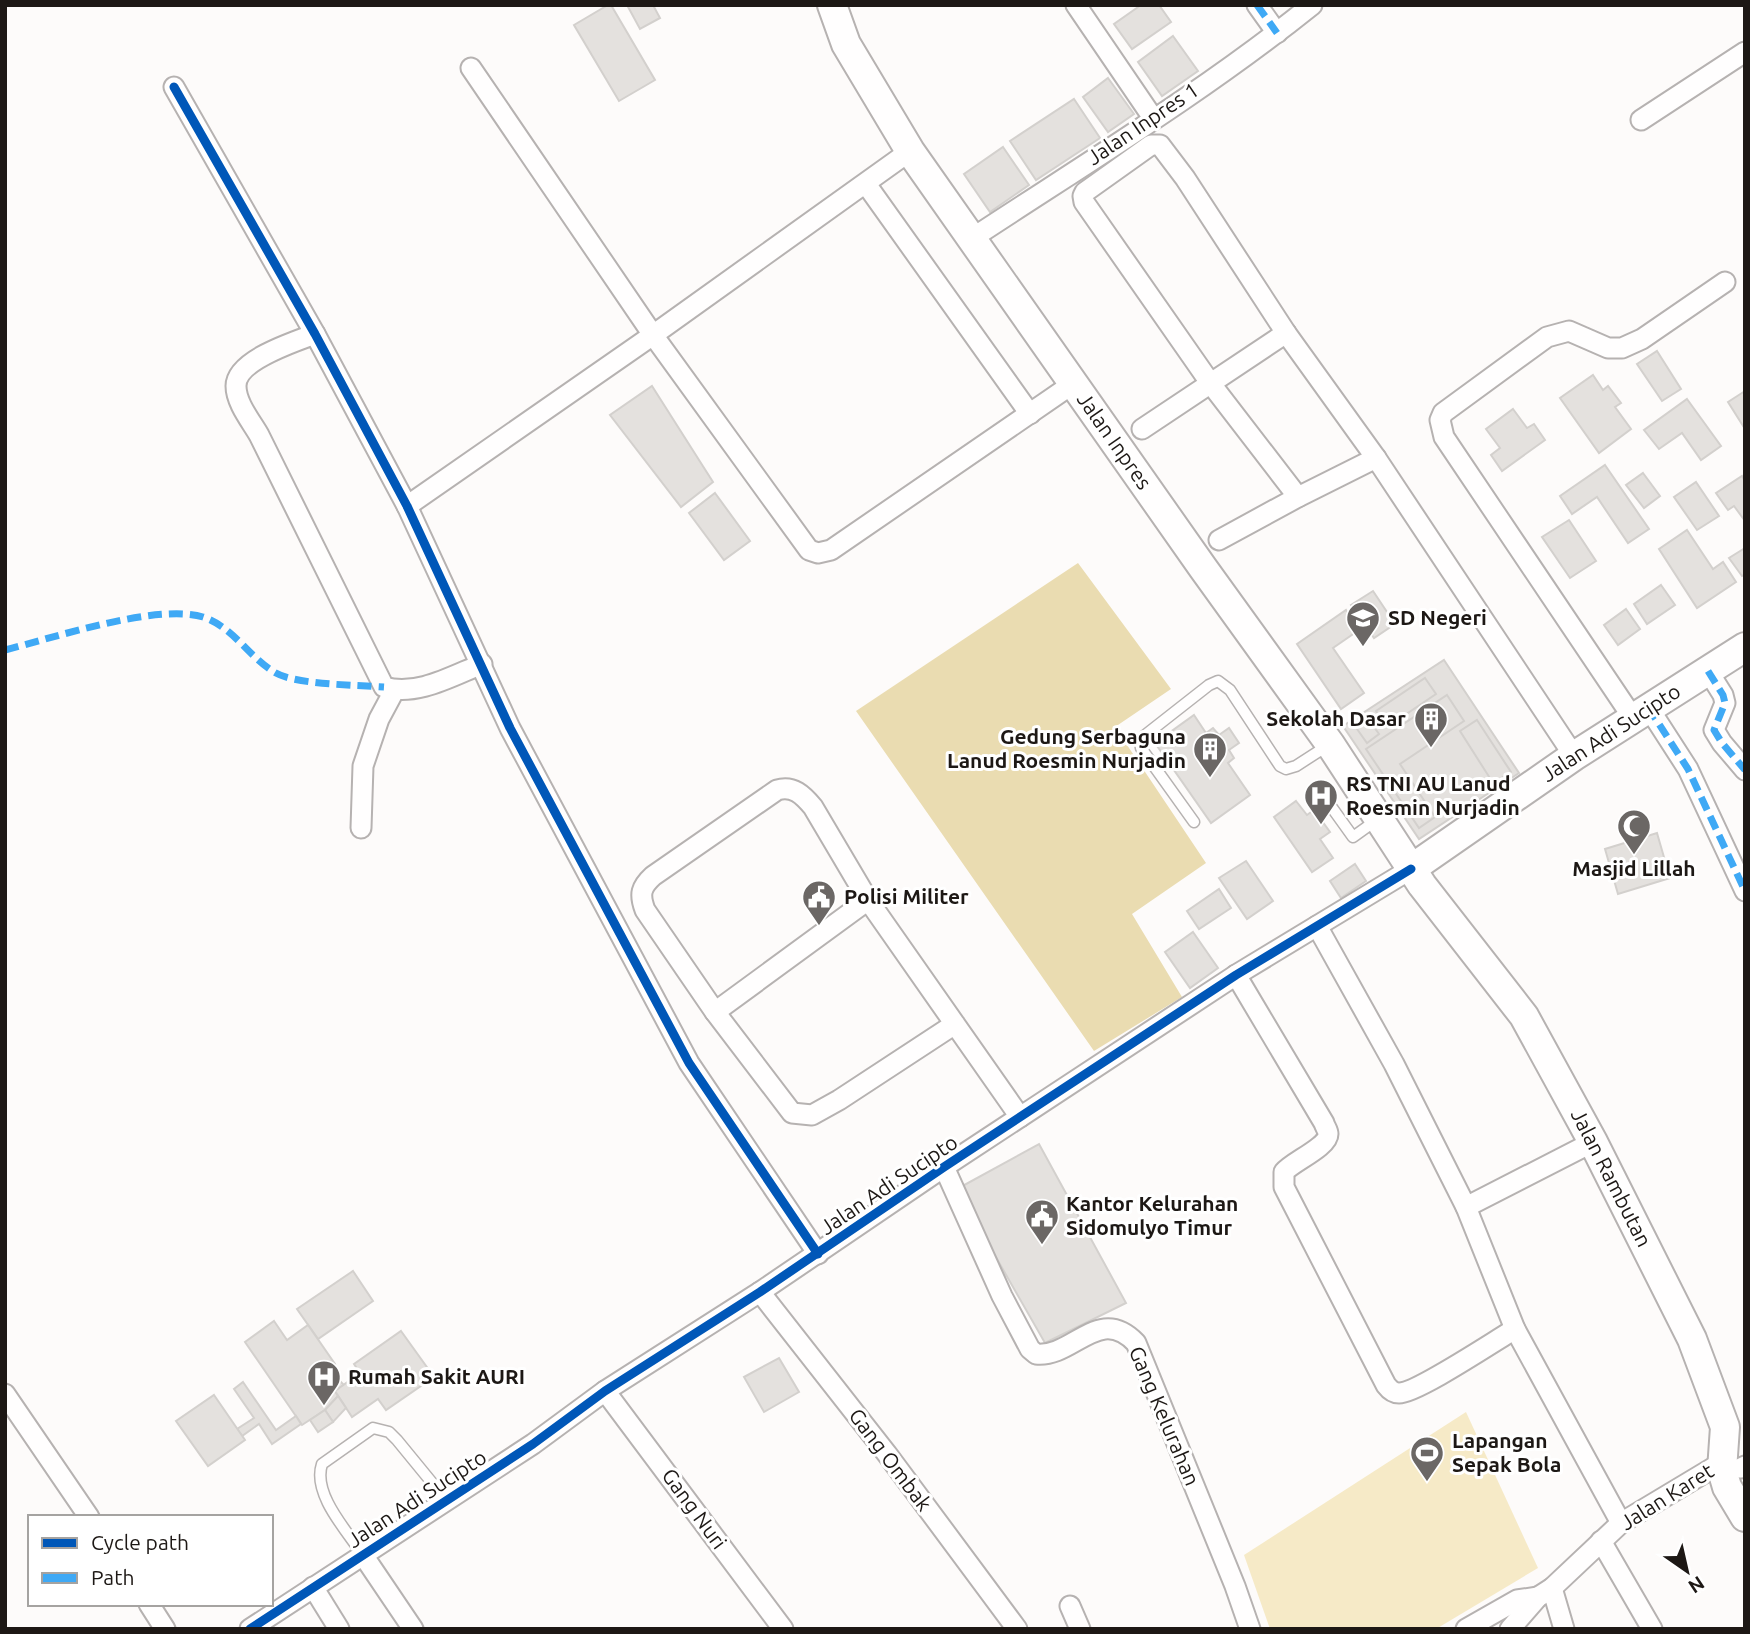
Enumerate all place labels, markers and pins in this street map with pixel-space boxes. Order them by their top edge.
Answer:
school or university icon: SD Negeri [1344,599,1382,648]
place label: SD Negeri [1388,605,1487,629]
building icon: Sekolah Dasar [1412,700,1450,749]
place label: Sekolah Dasar [1266,706,1406,730]
place label: Gedung Serbaguna Lanud Roesmin Nurjadin [947,724,1186,772]
building icon: Gedung Serbaguna Lanud Roesmin Nurjadin [1191,730,1229,779]
place label: RS TNI AU Lanud Roesmin Nurjadin [1346,771,1520,819]
hospital icon: RS TNI AU Lanud Roesmin Nurjadin [1302,777,1340,826]
mosque icon: Masjid Lillah [1615,807,1653,856]
place label: Masjid Lillah [1572,856,1696,880]
public building icon: Polisi Militer [800,878,838,927]
place label: Polisi Militer [844,884,969,908]
place label: Kantor Kelurahan Sidomulyo Timur [1066,1191,1238,1239]
public building icon: Kantor Kelurahan Sidomulyo Timur [1023,1197,1061,1246]
hospital icon: Rumah Sakit AURI [305,1358,343,1407]
place label: Rumah Sakit AURI [348,1364,525,1388]
place label: Lapangan Sepak Bola [1452,1428,1561,1476]
sports icon: Lapangan Sepak Bola [1408,1434,1446,1483]

